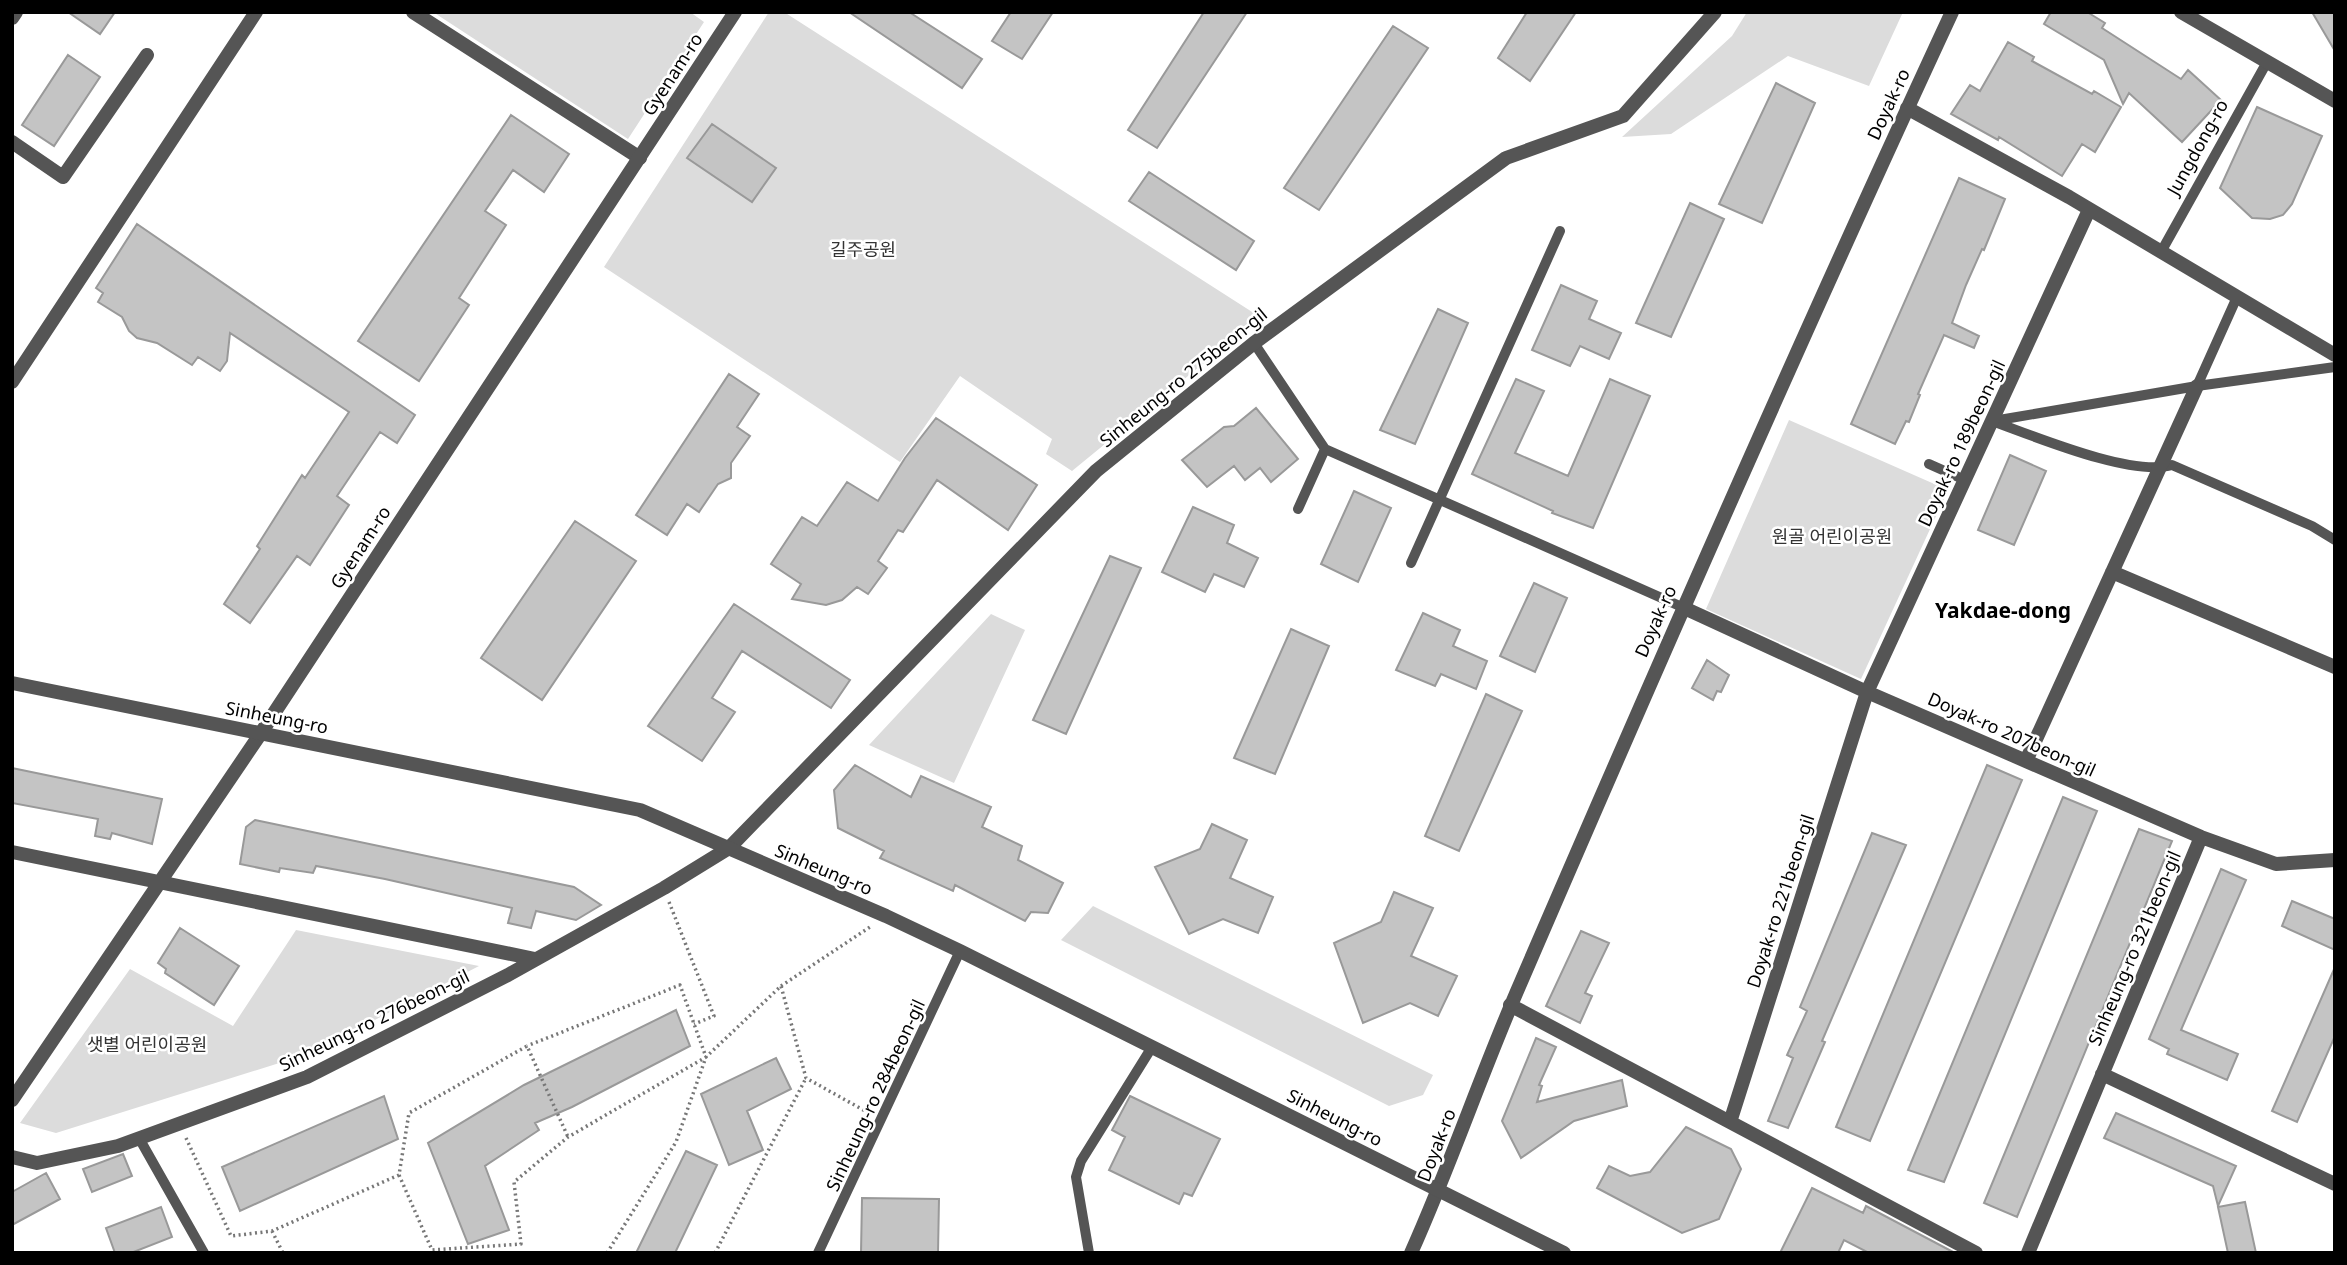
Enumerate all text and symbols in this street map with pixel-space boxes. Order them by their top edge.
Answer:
street label: Gyenam-ro [636,28,708,120]
street label: Doyak-ro [1861,64,1915,144]
street label: Jungdong-ro [2160,95,2233,201]
park label: 길주공원 [830,237,896,261]
street label: Sinheung-ro 275beon-gil [1094,302,1272,452]
street label: Doyak-ro 189beon-gil [1912,356,2010,530]
street label: Gyenam-ro [324,501,396,593]
park label: 원골 어린이공원 [1772,524,1892,548]
street label: Doyak-ro [1629,581,1681,661]
district label: Yakdae-dong [1935,596,2071,624]
street label: Doyak-ro 207beon-gil [1924,686,2100,782]
street label: Sinheung-ro [224,695,330,739]
street label: Doyak-ro 221beon-gil [1741,811,1819,991]
street label: Sinheung-ro [771,838,877,900]
street label: Sinheung-ro 321beon-gil [2082,847,2186,1049]
street label: Sinheung-ro 276beon-gil [275,963,473,1077]
street label: Sinheung-ro 284beon-gil [820,995,930,1195]
park label: 샛별 어린이공원 [87,1032,207,1056]
street label: Sinheung-ro [1283,1083,1387,1151]
street label: Doyak-ro [1411,1105,1461,1185]

